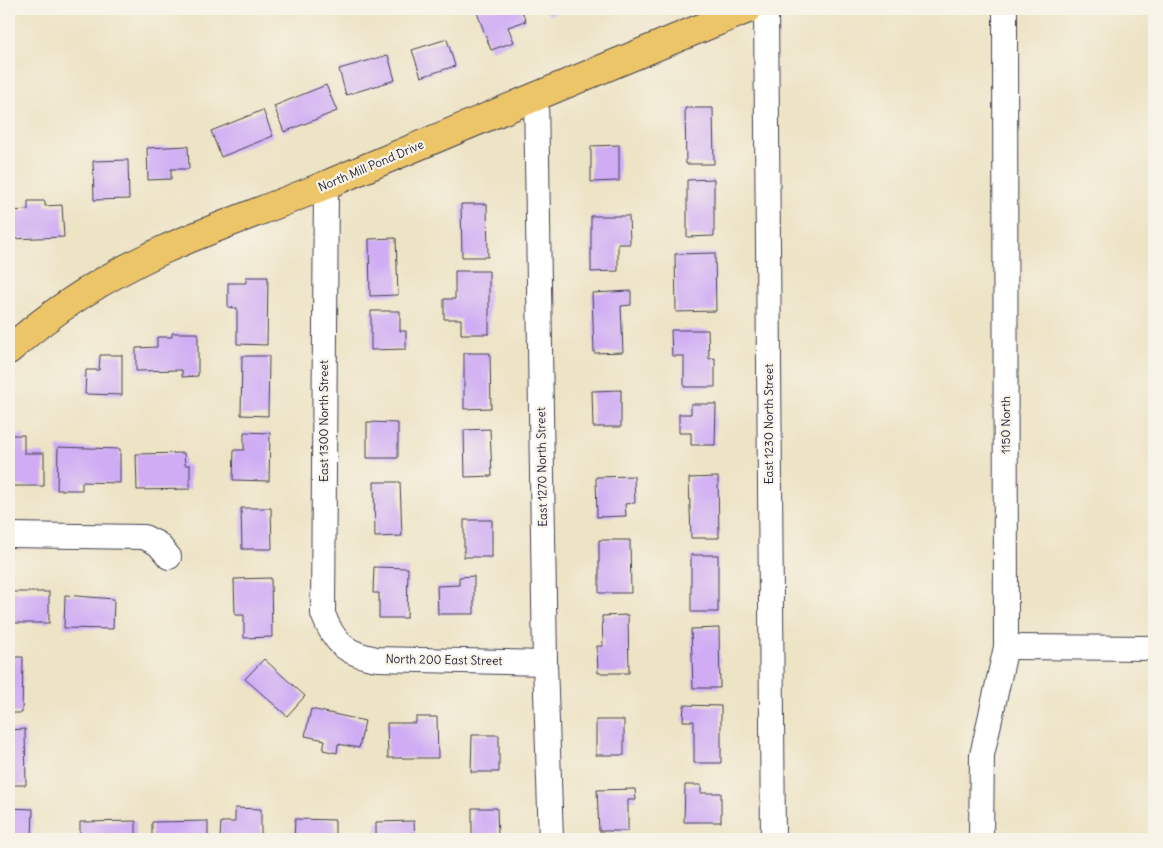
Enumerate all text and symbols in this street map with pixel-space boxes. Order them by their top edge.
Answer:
street label: North Mill Pond Drive [316,137,426,195]
street label: East 1300 North Street [316,360,331,482]
street label: East 1230 North Street [761,364,776,484]
street label: 1150 North [998,396,1013,454]
street label: East 1270 North Street [533,407,550,527]
street label: North 200 East Street [385,651,503,668]

